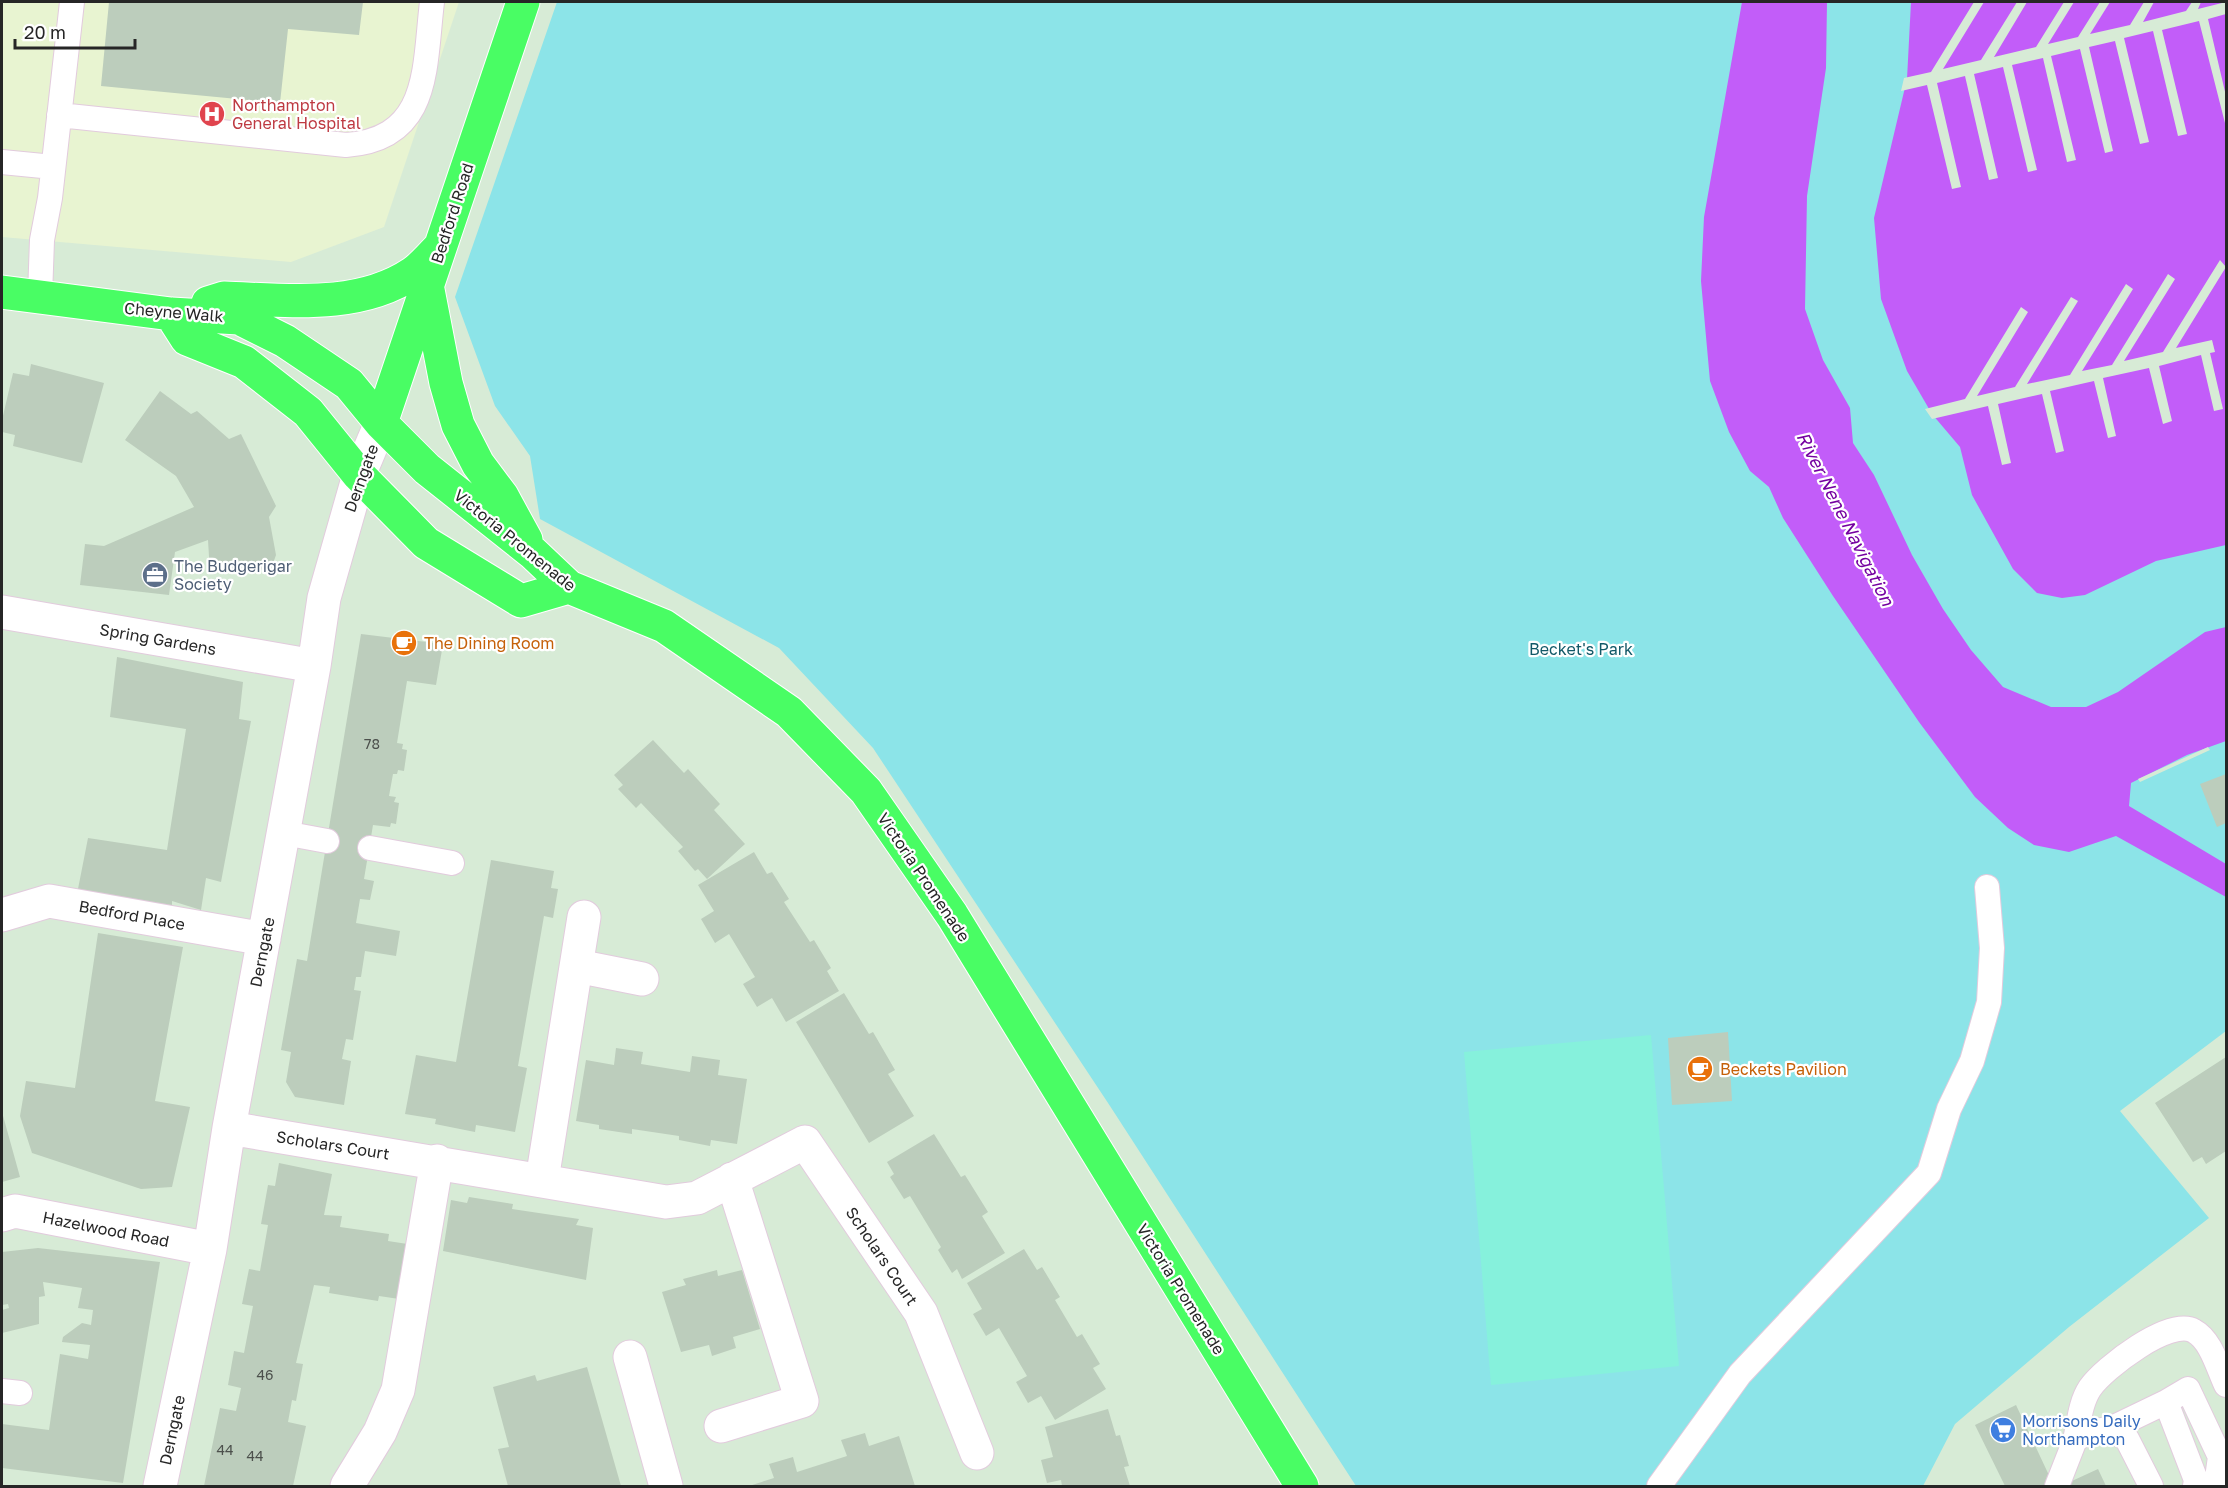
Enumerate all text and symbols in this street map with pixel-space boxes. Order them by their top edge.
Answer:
scale bar [15,12,135,50]
text: 20 m [24,21,66,43]
place label: Northampton General Hospital [232,95,361,133]
hospital icon: Northampton General Hospital [197,99,227,129]
street label: Bedford Road [426,160,478,266]
street label: Cheyne Walk [123,298,225,326]
water label: River Nene Navigation [1792,428,1900,610]
street label: Derngate [339,441,383,515]
street label: Victoria Promenade [450,485,580,595]
place label: The Budgerigar Society [174,556,292,594]
office icon: The Budgerigar Society [140,560,170,590]
street label: Spring Gardens [98,619,218,659]
cafe icon: The Dining Room [389,628,419,658]
place label: The Dining Room [424,633,554,653]
park label: Becket's Park [1529,639,1633,659]
house number: 78 [364,735,380,752]
street label: Victoria Promenade [874,809,974,945]
street label: Bedford Place [77,896,187,934]
street label: Derngate [245,915,279,989]
cafe icon: Beckets Pavilion [1685,1054,1715,1084]
place label: Beckets Pavilion [1720,1059,1847,1079]
street label: Scholars Court [275,1126,391,1164]
street label: Scholars Court [842,1203,922,1309]
street label: Hazelwood Road [41,1207,171,1251]
street label: Victoria Promenade [1133,1220,1229,1358]
house number: 46 [256,1366,274,1383]
street label: Derngate [155,1393,189,1467]
place label: Morrisons Daily Northampton [2022,1411,2141,1449]
supermarket icon: Morrisons Daily Northampton [1988,1415,2018,1445]
house number: 44 [216,1441,234,1458]
house number: 44 [246,1447,264,1464]

